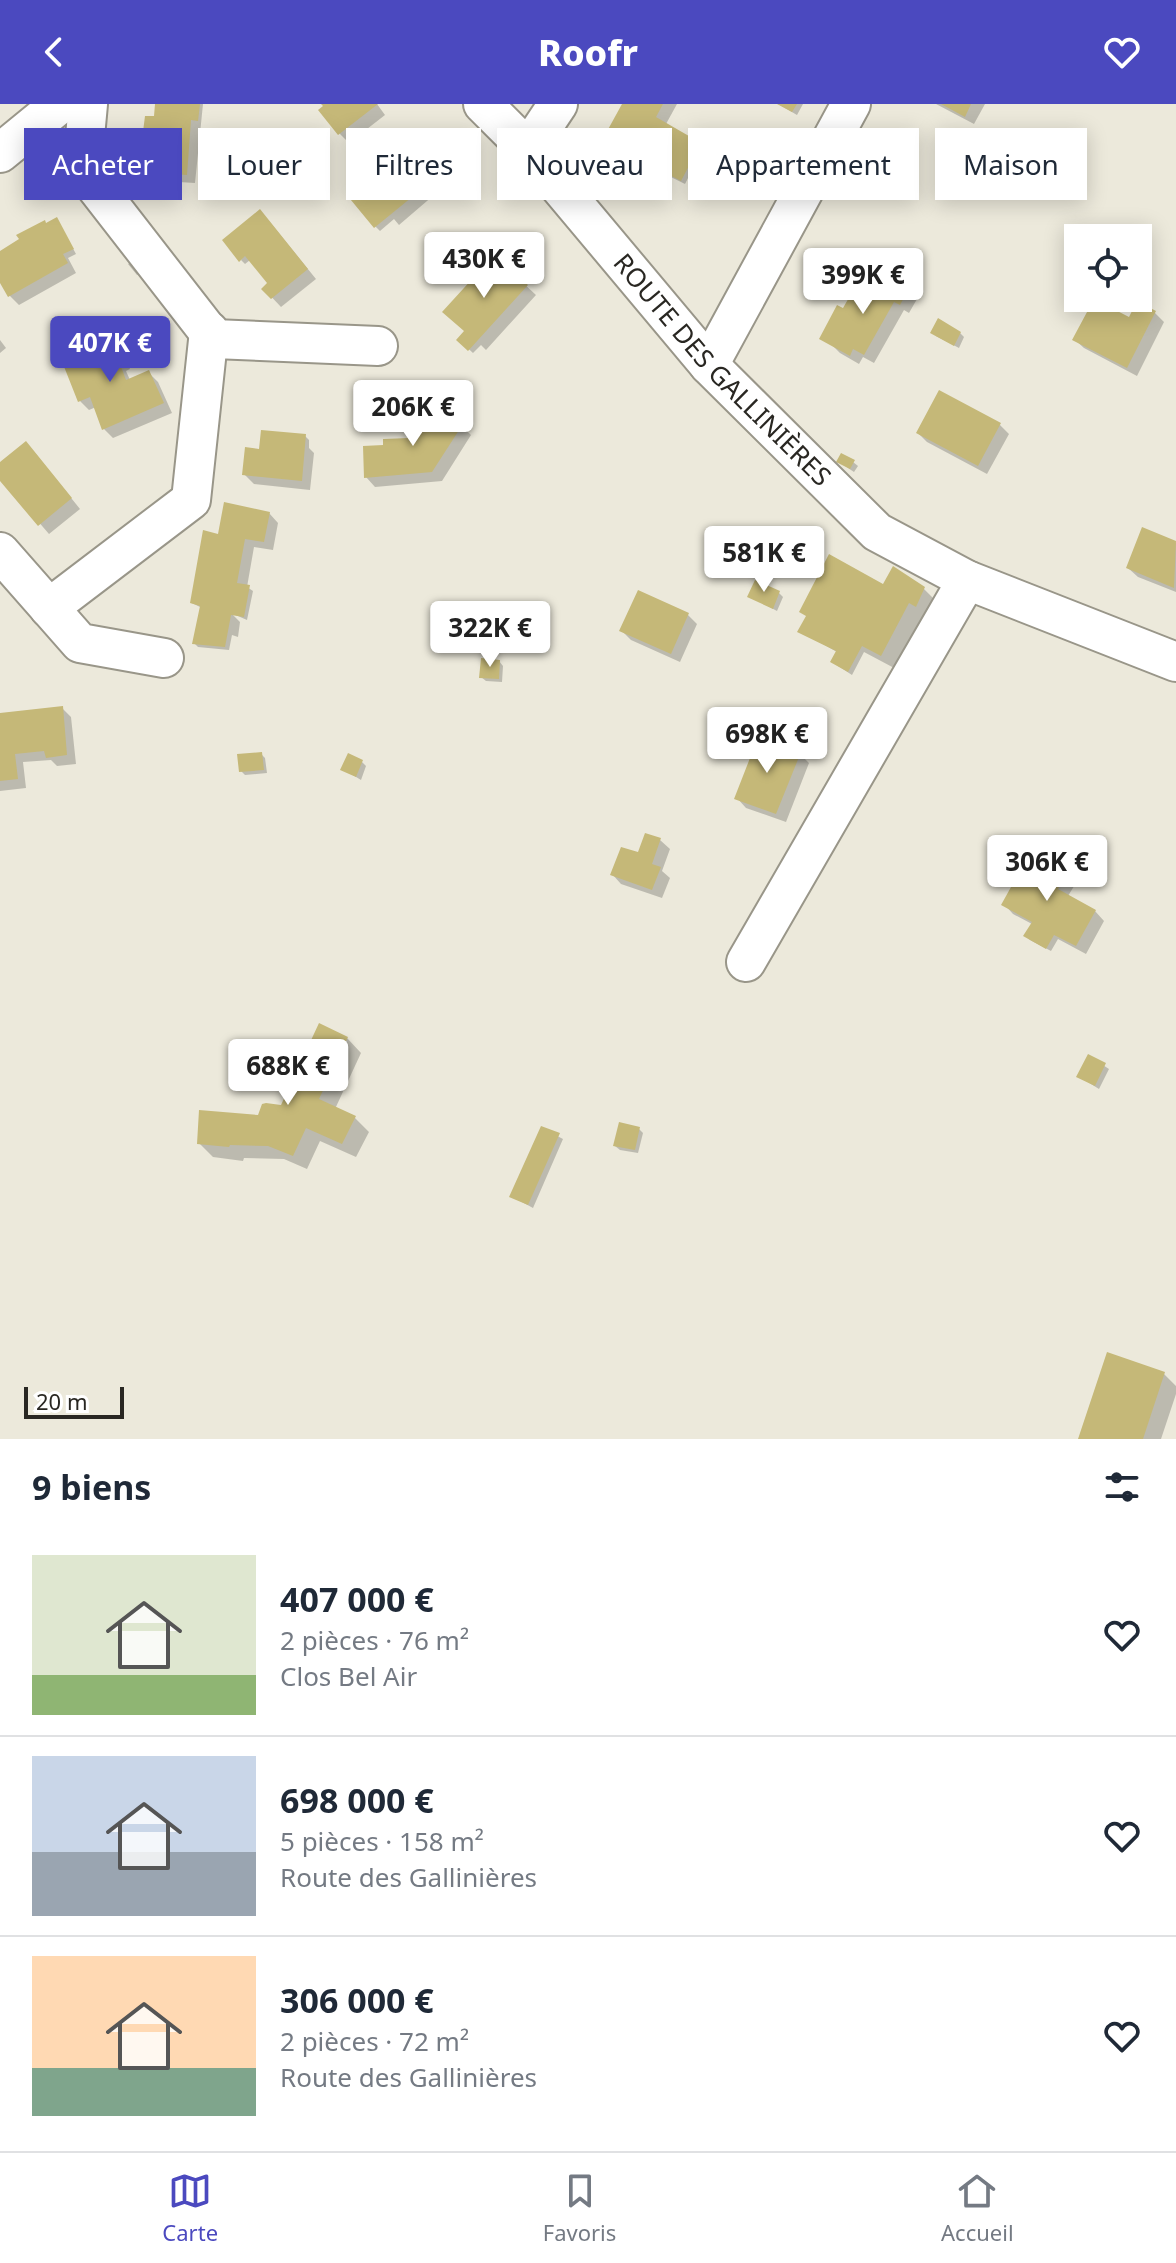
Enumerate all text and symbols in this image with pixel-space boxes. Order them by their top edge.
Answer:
text: Roofr [538,28,638,77]
icon: back [32,30,76,74]
icon: heart [1100,30,1144,74]
chip: Acheter [24,128,182,200]
chip: Louer [198,128,330,200]
chip: Filtres [346,128,481,200]
chip: Nouveau [497,128,672,200]
chip: Appartement [688,128,919,200]
chip: Maison [935,128,1087,200]
map controls [1064,224,1152,312]
button: locate [1064,224,1152,312]
pin: 430K € [419,232,549,300]
text: 430K € [442,240,526,276]
street label: ROUTE DES GALLINIÈRES [606,245,840,494]
pin: 399K € [798,248,928,316]
text: 399K € [821,256,905,292]
pin: 407K € [45,316,175,384]
text: 407K € [68,324,152,360]
pin: 206K € [348,380,478,448]
text: 206K € [371,388,455,424]
pin: 581K € [699,526,829,594]
text: 581K € [722,534,806,570]
pin: 322K € [425,601,555,669]
text: 322K € [448,609,532,645]
pin: 698K € [702,707,832,775]
text: 698K € [725,715,809,751]
pin: 306K € [982,835,1112,903]
text: 306K € [1005,843,1089,879]
pin: 688K € [223,1039,353,1107]
text: 688K € [246,1047,330,1083]
scale bar [24,1383,124,1419]
text: 20 m [36,1386,87,1416]
text: 9 biens [32,1464,151,1510]
icon: filters [1100,1465,1144,1509]
text: 407 000 € [280,1576,434,1622]
icon: home [96,1587,192,1683]
icon: heart [1100,1613,1144,1657]
text: 2 pièces · 76 m² [280,1622,469,1658]
text: Clos Bel Air [280,1658,417,1694]
text: 698 000 € [280,1777,434,1823]
icon: home [96,1788,192,1884]
icon: heart [1100,1814,1144,1858]
text: 5 pièces · 158 m² [280,1823,484,1859]
text: Route des Gallinières [280,1859,537,1895]
text: 306 000 € [280,1977,434,2023]
icon: home [96,1988,192,2084]
icon: heart [1100,2014,1144,2058]
text: 2 pièces · 72 m² [280,2023,469,2059]
text: Route des Gallinières [280,2059,537,2095]
tab: Carte [162,2169,218,2247]
tab: Favoris [543,2169,616,2247]
tab: Accueil [941,2169,1014,2247]

